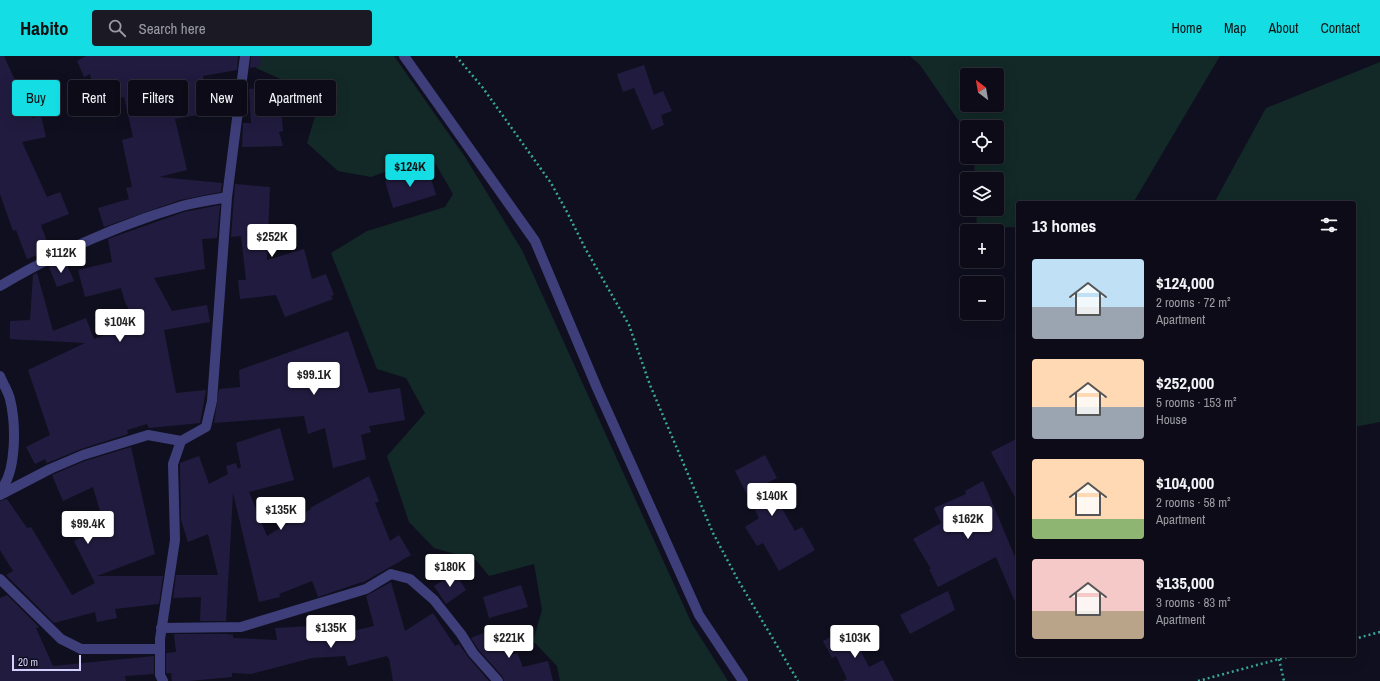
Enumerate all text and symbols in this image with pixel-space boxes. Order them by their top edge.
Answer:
search box [92,10,372,46]
text: Habito [20,15,68,41]
icon: search [106,17,128,39]
text: Search here [138,18,206,39]
text: Home [1171,19,1202,37]
text: Map [1224,19,1246,37]
text: About [1268,19,1298,37]
text: Contact [1320,19,1360,37]
north arrow [960,68,1004,112]
map controls [960,68,1004,320]
chip: Buy [12,80,60,116]
chip: Rent [68,80,120,116]
chip: Filters [128,80,188,116]
chip: New [196,80,247,116]
chip: Apartment [255,80,336,116]
button: locate [960,120,1004,164]
pin: $124K [382,154,438,188]
text: $124K [394,158,426,175]
button: layers [960,172,1004,216]
text: 13 homes [1032,214,1096,237]
icon: filters [1318,214,1340,236]
pin: $252K [244,224,300,258]
button: + [960,224,1004,268]
text: $252K [256,228,288,245]
pin: $112K [33,240,89,274]
text: $112K [46,244,76,261]
text: $124,000 [1156,271,1214,294]
icon: home [1064,275,1112,323]
button: − [960,276,1004,320]
text: 2 rooms · 72 m² [1156,294,1231,311]
pin: $104K [92,309,148,343]
text: Apartment [1156,311,1205,328]
text: $104K [104,313,136,330]
pin: $99.1K [281,362,347,396]
text: $99.1K [297,366,331,383]
text: $252,000 [1156,371,1214,394]
icon: home [1064,375,1112,423]
text: 5 rooms · 153 m² [1156,394,1237,411]
text: House [1156,411,1187,428]
text: $104,000 [1156,471,1214,494]
icon: home [1064,475,1112,523]
pin: $140K [744,483,800,517]
text: $140K [756,487,788,504]
text: 2 rooms · 58 m² [1156,494,1231,511]
pin: $135K [253,497,309,531]
text: $135K [265,501,297,518]
pin: $162K [940,506,996,540]
text: $162K [952,510,984,527]
pin: $99.4K [55,511,121,545]
text: Apartment [1156,511,1205,528]
text: $99.4K [71,515,105,532]
pin: $180K [422,554,478,588]
text: $180K [434,558,466,575]
text: $135,000 [1156,571,1214,594]
icon: home [1064,575,1112,623]
text: 3 rooms · 83 m² [1156,594,1231,611]
text: Apartment [1156,611,1205,628]
pin: $135K [303,615,359,649]
text: $135K [315,619,347,636]
pin: $221K [481,625,537,659]
pin: $103K [827,625,883,659]
text: $221K [493,629,525,646]
text: $103K [839,629,871,646]
scale bar [12,653,81,672]
text: 20 m [18,655,38,669]

